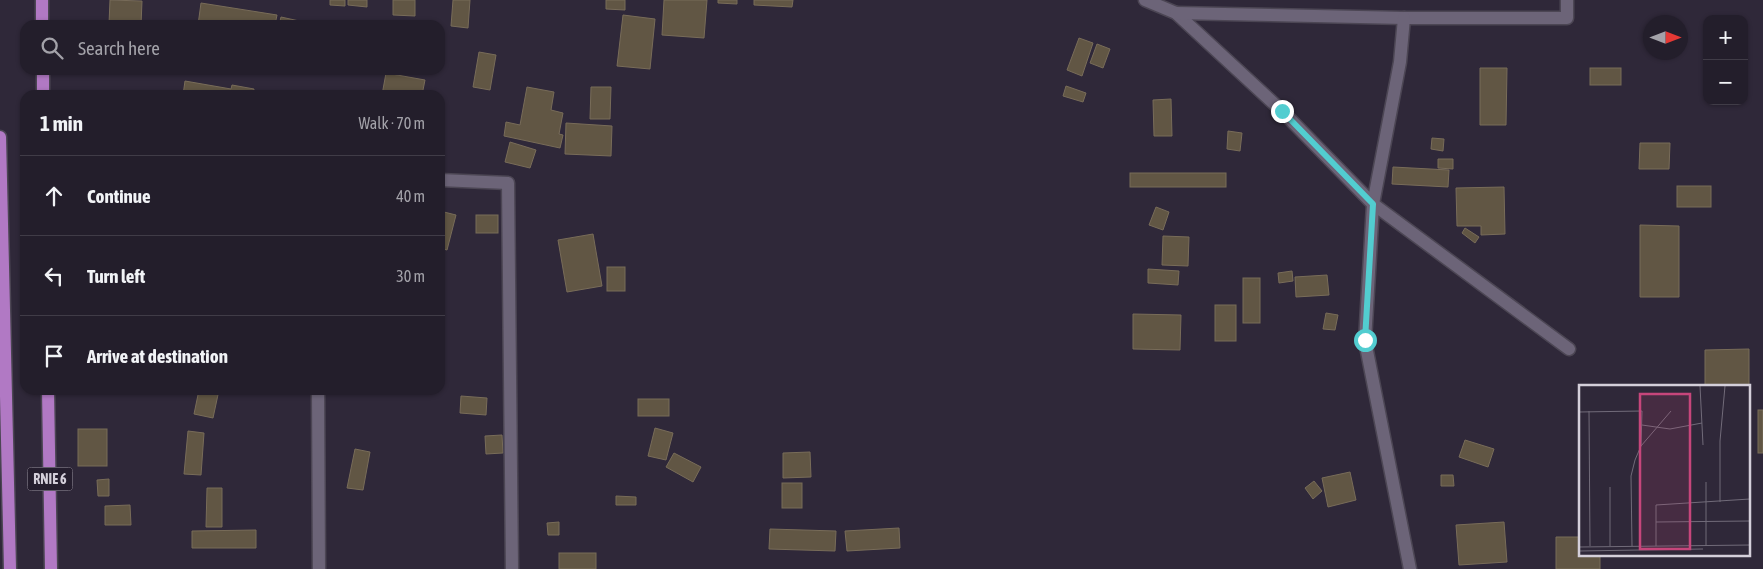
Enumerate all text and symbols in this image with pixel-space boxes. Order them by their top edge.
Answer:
north arrow [1643,15,1688,60]
map controls [1703,15,1748,105]
button: + [1703,15,1748,60]
search box [20,20,445,75]
icon: search [38,34,66,62]
text: Search here [78,37,160,59]
button: − [1703,60,1748,105]
route end [1271,100,1294,123]
text: 1 min [40,111,83,135]
text: Walk · 70 m [359,114,425,132]
icon: ahead [40,182,68,210]
text: Continue [87,185,151,207]
text: 40 m [396,187,425,205]
icon: left [40,262,68,290]
text: Turn left [87,265,145,287]
text: 30 m [396,267,425,285]
route start [1354,329,1377,352]
icon: arrive [40,342,68,370]
text: Arrive at destination [87,345,228,367]
inset map [1579,385,1750,556]
road number: RNIE 6 [28,468,72,490]

